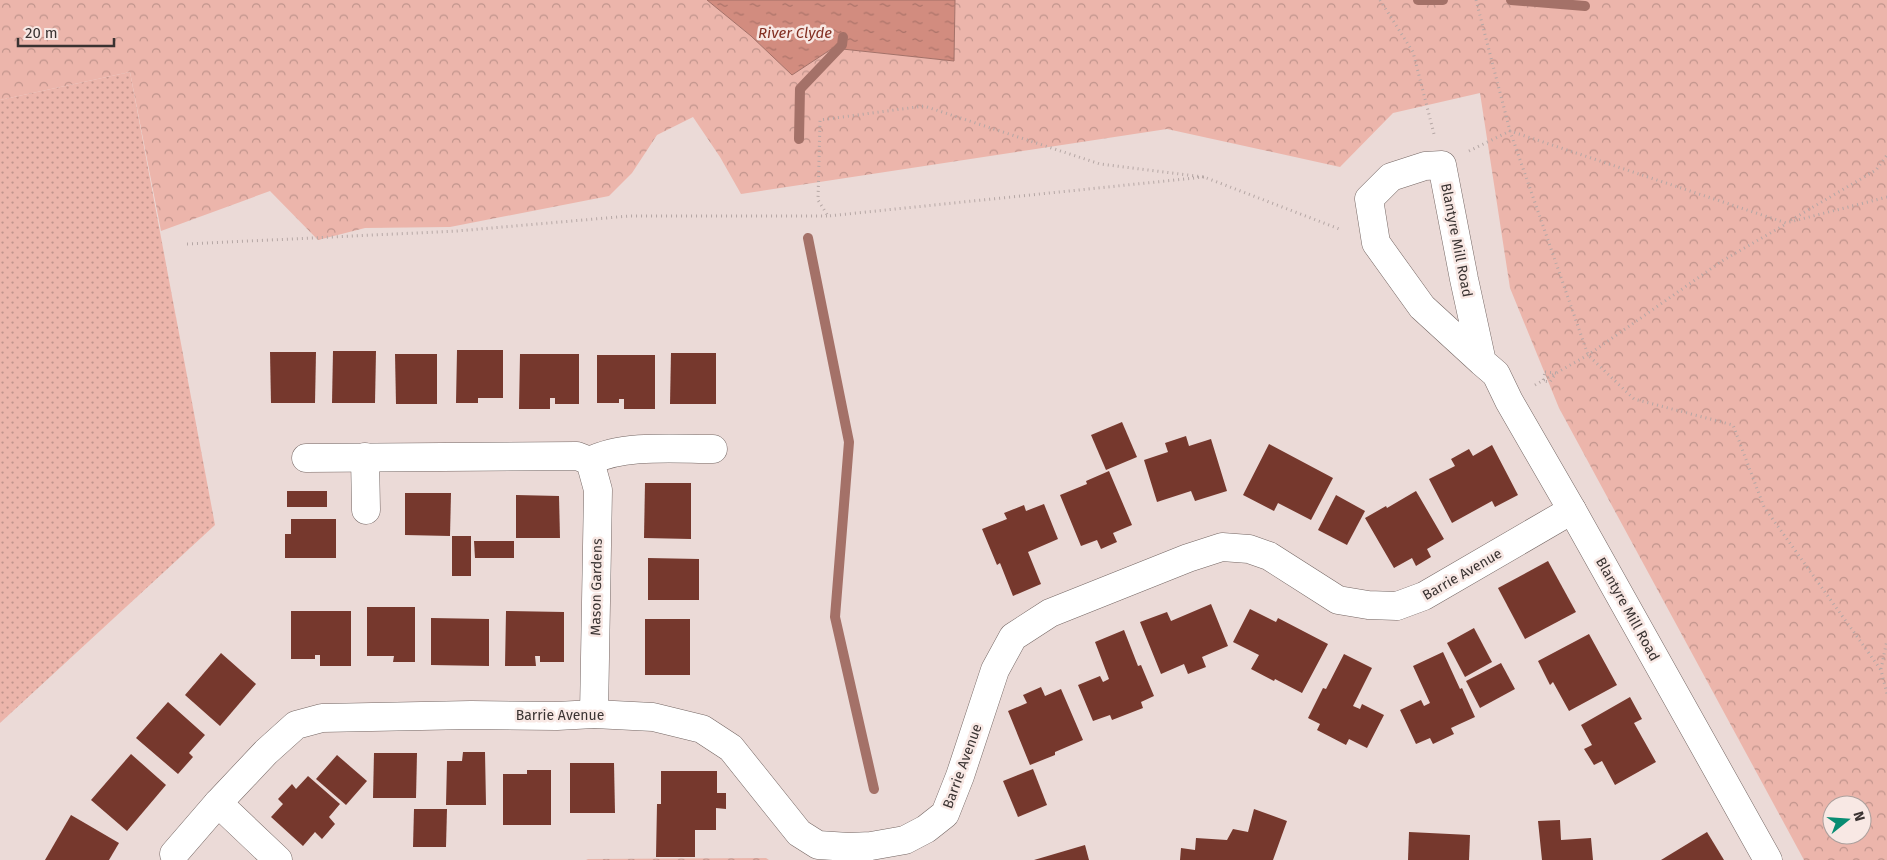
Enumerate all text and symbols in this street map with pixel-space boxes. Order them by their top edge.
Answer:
scale bar [18,15,114,47]
text: 20 m [25,24,58,42]
water label: River Clyde [758,24,832,42]
street label: Blantyre Mill Road [1437,182,1476,298]
street label: Mason Gardens [587,538,606,636]
street label: Barrie Avenue [1420,545,1505,604]
street label: Blantyre Mill Road [1592,555,1663,664]
street label: Barrie Avenue [516,707,604,724]
street label: Barrie Avenue [939,722,986,811]
north arrow [1822,795,1872,845]
text: N [1849,809,1868,823]

